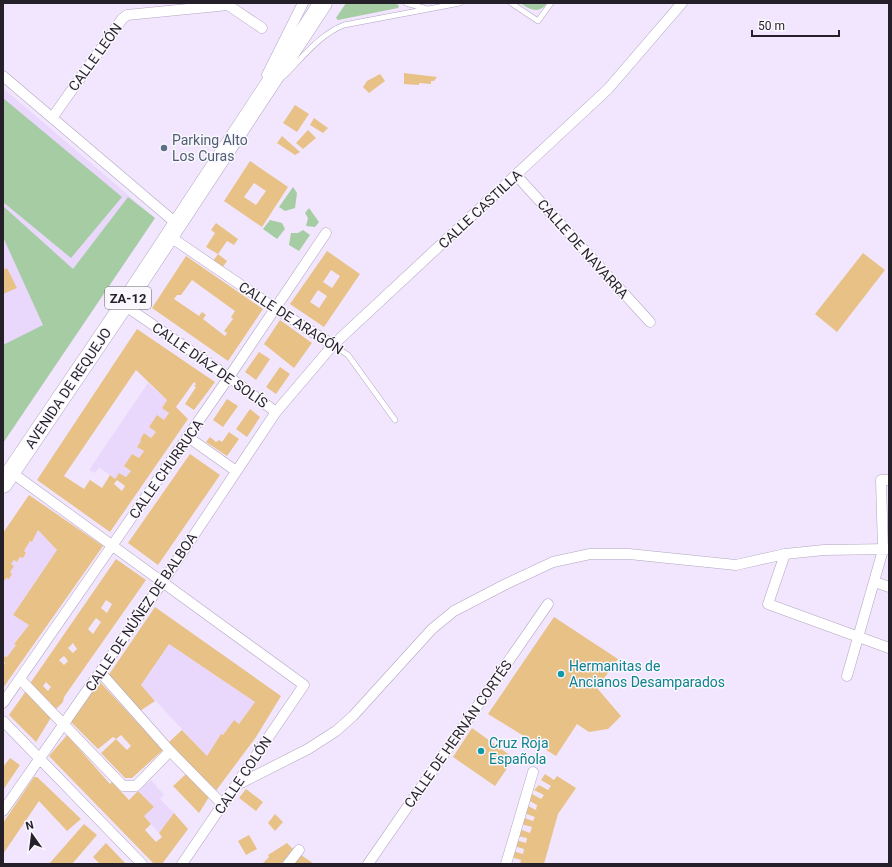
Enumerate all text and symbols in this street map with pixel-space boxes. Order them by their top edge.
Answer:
scale bar [752,12,839,38]
street label: CALLE LEÓN [64,19,125,94]
text: 50 m [758,19,785,33]
place label: Parking Alto Los Curas [172,132,248,164]
marker: Parking Alto Los Curas [159,143,169,153]
street label: CALLE CASTILLA [435,166,525,252]
street label: CALLE DE NAVARRA [534,196,632,302]
street label: CALLE DE ARAGÓN [236,277,347,358]
road number: ZA-12 [105,287,151,309]
street label: CALLE DÍAZ DE SOLÍS [149,318,271,411]
street label: AVENIDA DE REQUEJO [22,325,114,451]
street label: CALLE CHURRUCA [126,416,206,522]
street label: CALLE DE NÚÑEZ DE BALBOA [81,529,200,694]
street label: CALLE DE HERNÁN CORTÉS [400,657,515,811]
place label: Hermanitas de Ancianos Desamparados [569,658,725,690]
marker: Hermanitas de Ancianos Desamparados [556,669,566,679]
street label: CALLE COLÓN [210,733,275,817]
place label: Cruz Roja Española [489,735,549,767]
marker: Cruz Roja Española [476,746,486,756]
north arrow [12,815,52,855]
text: N [24,818,35,833]

